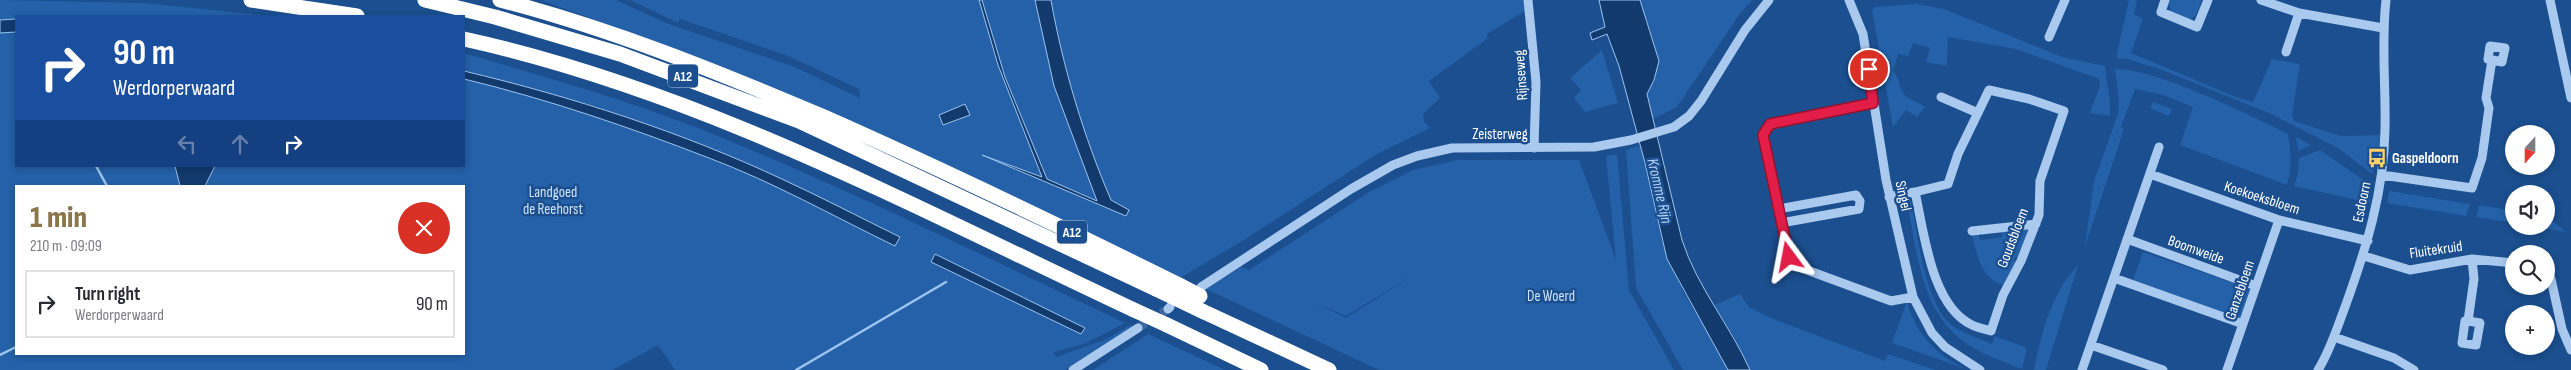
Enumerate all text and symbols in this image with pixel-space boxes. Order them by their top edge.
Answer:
text: 90 m [113,32,175,75]
icon: right [30,35,95,100]
pin [1848,48,1890,90]
street label: Rijnseweg [1510,49,1532,101]
icon: arrive [1855,55,1883,83]
road number: A12 [668,64,698,88]
text: Werdorperwaard [113,75,235,102]
street label: Zeisterweg [1472,125,1528,144]
north arrow [2505,125,2555,175]
map controls [2505,125,2555,355]
icon: left [173,130,201,158]
icon: ahead [226,130,254,158]
icon: right [279,130,307,158]
bus stop icon: Gaspeldoorn [2366,147,2388,169]
place label: Gaspeldoorn [2392,149,2459,168]
water label: Kromme Rijn [1642,157,1676,226]
street label: Koekoeksbloem [2222,177,2302,219]
street label: Singel [1891,179,1915,213]
street label: Esdoorn [2348,180,2376,224]
park label: Landgoed de Reehorst [523,183,584,219]
button: sound [2505,185,2555,235]
text: 1 min [30,200,87,236]
button: close [398,202,450,254]
street label: Goudsbloem [1993,205,2033,271]
road number: A12 [1057,220,1087,243]
position arrow [1762,230,1814,282]
street label: Boomweide [2165,231,2227,269]
text: 210 m · 09:09 [30,237,102,256]
street label: Fluitekruid [2408,237,2464,263]
button: search [2505,245,2555,295]
street label: Ganzebloem [2221,258,2259,322]
text: Turn right [75,283,140,306]
park label: De Woerd [1527,287,1575,306]
icon: right [32,290,60,318]
text: 90 m [416,293,448,316]
button: + [2505,305,2555,355]
text: Werdorperwaard [75,306,164,325]

